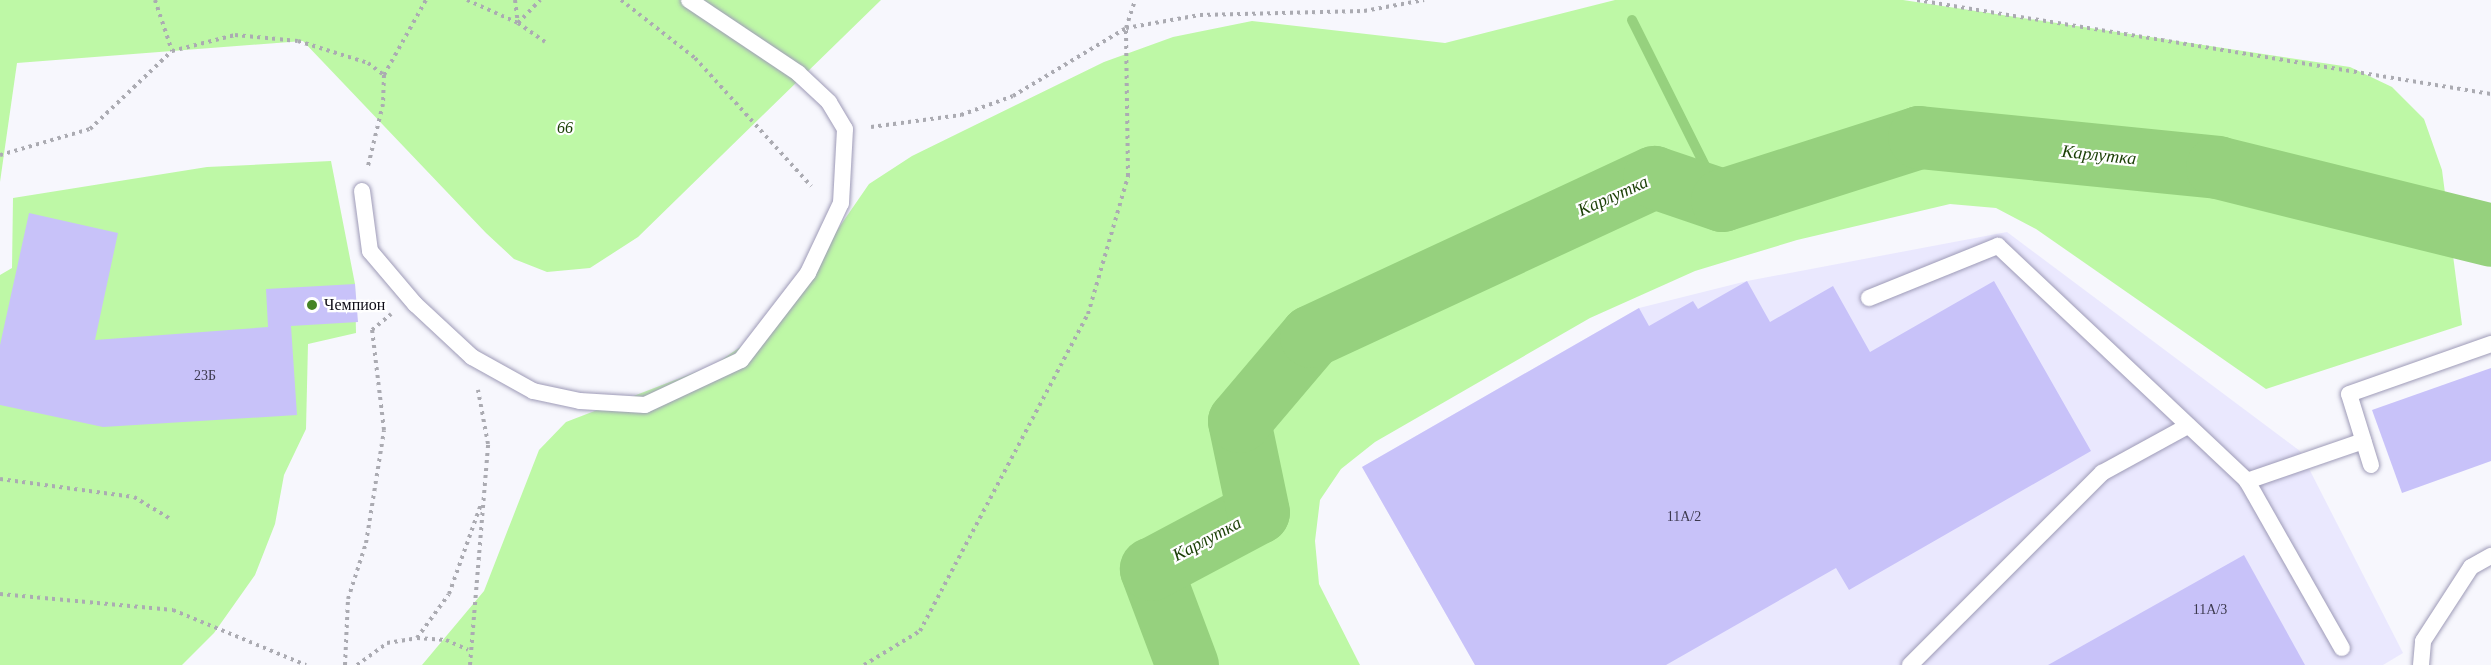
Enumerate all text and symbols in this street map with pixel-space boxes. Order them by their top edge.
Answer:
park label: 66 [557,118,573,138]
water label: Карлутка [2061,140,2137,170]
water label: Карлутка [1574,171,1652,221]
place label: Чемпион [324,295,385,315]
marker: Чемпион [305,298,319,312]
house number: 23Б [194,368,216,384]
house number: 11А/2 [1667,509,1701,525]
water label: Карлутка [1169,512,1245,566]
house number: 11А/3 [2193,602,2227,618]

